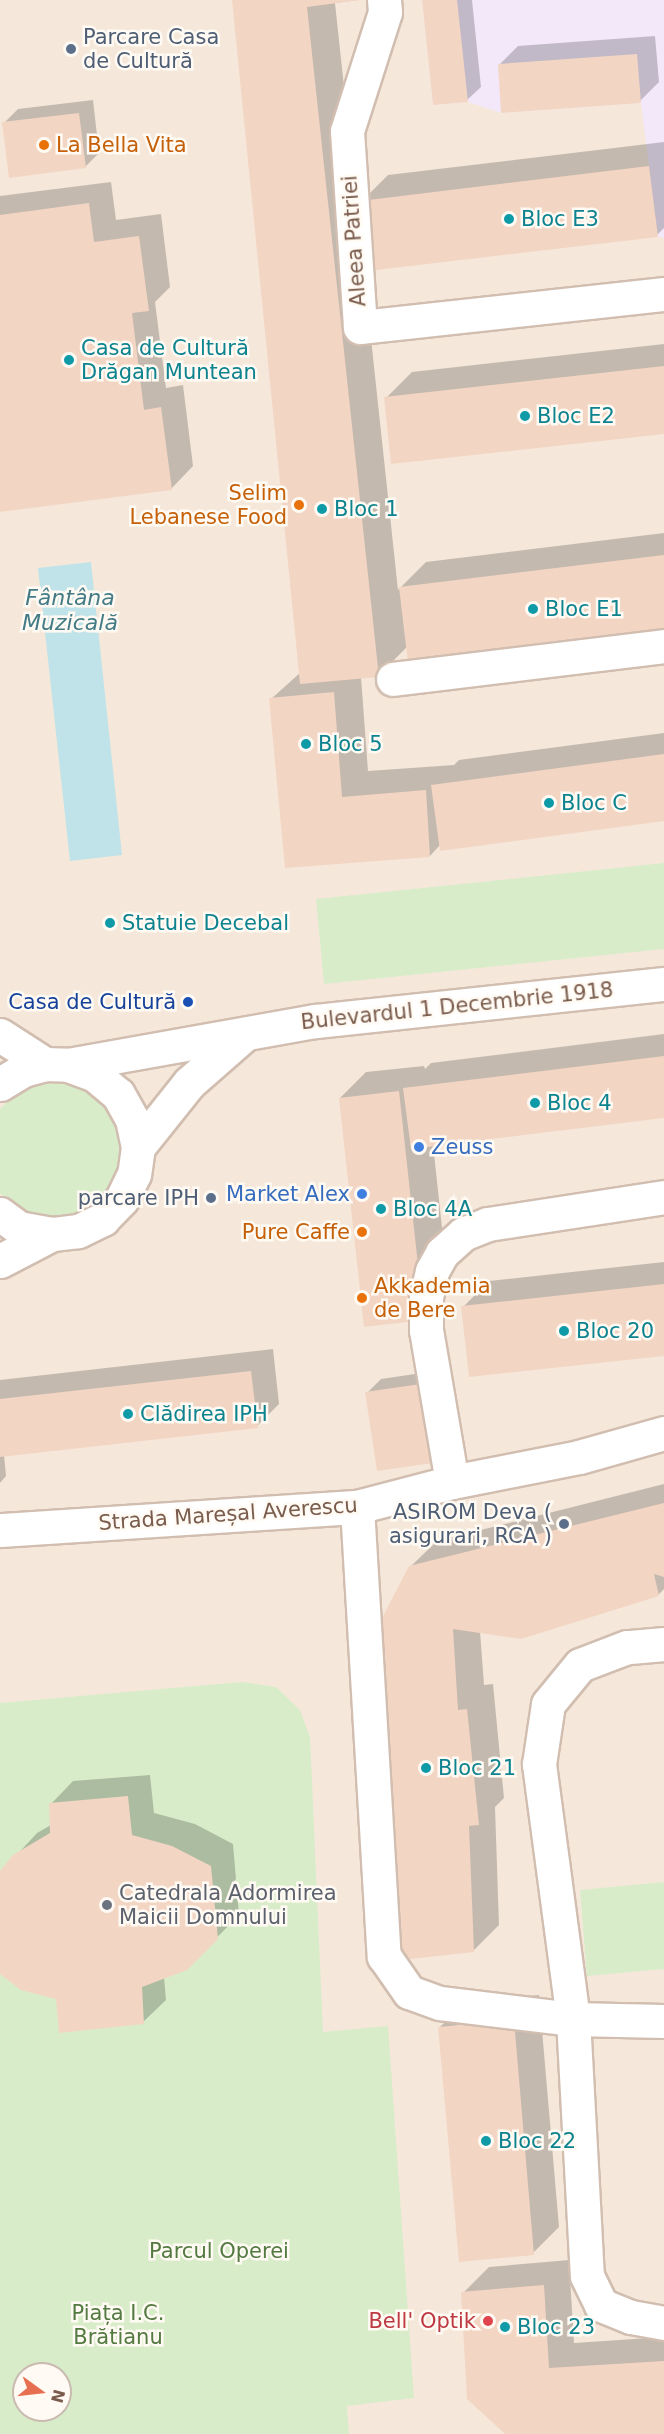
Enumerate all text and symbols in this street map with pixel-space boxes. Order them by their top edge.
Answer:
place label: Parcare Casa de Cultură [83,24,219,74]
marker: Parcare Casa de Cultură [64,42,78,56]
place label: La Bella Vita [56,132,187,158]
marker: La Bella Vita [37,138,51,152]
street label: Aleea Patriei [337,174,371,308]
place label: Bloc E3 [521,206,599,232]
marker: Bloc E3 [502,212,516,226]
place label: Casa de Cultură Drăgan Muntean [81,335,257,385]
marker: Casa de Cultură Drăgan Muntean [62,353,76,367]
place label: Bloc E2 [537,403,615,429]
marker: Bloc E2 [518,409,532,423]
place label: Selim Lebanese Food [129,480,287,530]
place label: Bloc 1 [334,496,399,522]
marker: Selim Lebanese Food [292,498,306,512]
marker: Bloc 1 [315,502,329,516]
water label: Fântâna Muzicală [22,584,118,636]
place label: Bloc E1 [545,596,623,622]
marker: Bloc E1 [526,602,540,616]
place label: Bloc 5 [318,731,383,757]
marker: Bloc 5 [299,737,313,751]
place label: Bloc C [561,790,627,816]
marker: Bloc C [542,796,556,810]
place label: Statuie Decebal [122,910,289,936]
marker: Statuie Decebal [103,916,117,930]
street label: Bulevardul 1 Decembrie 1918 [300,977,614,1035]
place label: Casa de Cultură [8,989,176,1015]
marker: Casa de Cultură [181,995,195,1009]
place label: Bloc 4 [547,1090,612,1116]
marker: Bloc 4 [528,1096,542,1110]
place label: Zeuss [431,1134,493,1160]
marker: Zeuss [412,1140,426,1154]
place label: Market Alex [226,1181,350,1207]
place label: parcare IPH [78,1185,199,1211]
marker: Market Alex [355,1187,369,1201]
marker: parcare IPH [204,1191,218,1205]
place label: Bloc 4A [393,1196,472,1222]
marker: Bloc 4A [374,1202,388,1216]
place label: Pure Caffe [242,1219,350,1245]
marker: Pure Caffe [355,1225,369,1239]
place label: Akkademia de Bere [374,1273,491,1323]
marker: Akkademia de Bere [355,1291,369,1305]
place label: Bloc 20 [576,1318,654,1344]
marker: Bloc 20 [557,1324,571,1338]
place label: Clădirea IPH [140,1401,268,1427]
marker: Clădirea IPH [121,1407,135,1421]
street label: Strada Mareșal Averescu [98,1492,358,1536]
place label: ASIROM Deva ( asigurari, RCA ) [389,1499,552,1549]
marker: ASIROM Deva ( asigurari, RCA ) [557,1517,571,1531]
place label: Bloc 21 [438,1755,516,1781]
marker: Bloc 21 [419,1761,433,1775]
place label: Catedrala Adormirea Maicii Domnului [119,1880,337,1930]
marker: Catedrala Adormirea Maicii Domnului [100,1898,114,1912]
place label: Bloc 22 [498,2128,576,2154]
marker: Bloc 22 [479,2134,493,2148]
park label: Parcul Operei [149,2238,289,2264]
park label: Piața I.C. Brătianu [72,2300,164,2350]
place label: Bell' Optik [368,2308,476,2334]
marker: Bell' Optik [481,2314,495,2328]
place label: Bloc 23 [517,2314,595,2340]
marker: Bloc 23 [498,2320,512,2334]
north arrow [12,2362,72,2422]
text: N [47,2387,69,2405]

